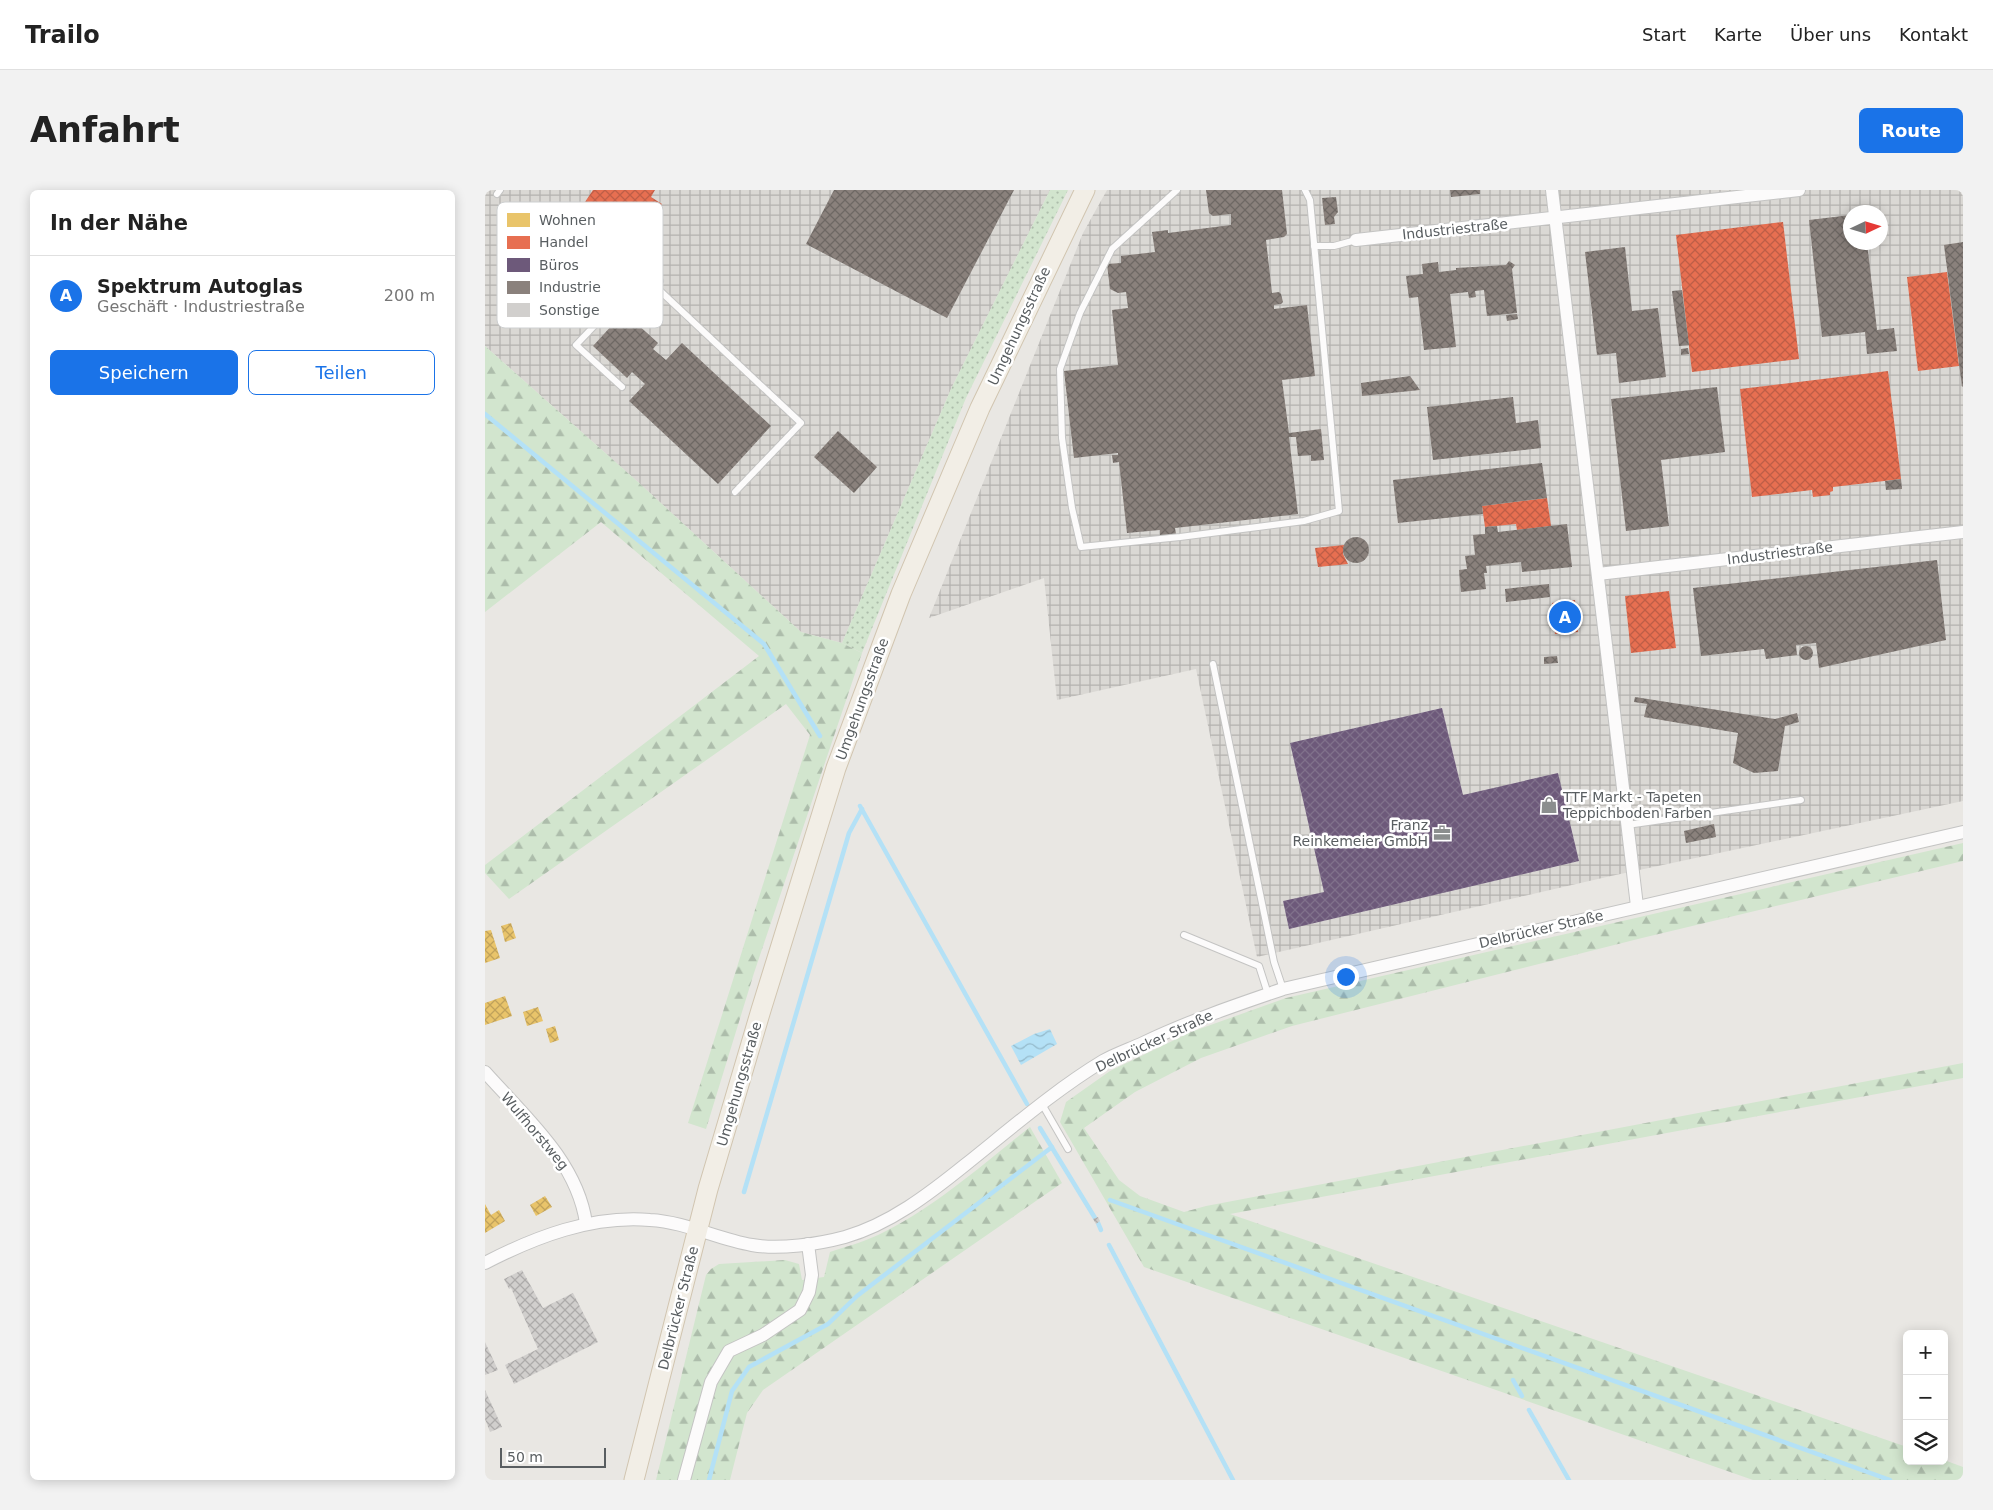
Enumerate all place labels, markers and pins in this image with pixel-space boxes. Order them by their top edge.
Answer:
pin: A [1549,598,1581,636]
place label: TTF Markt - Tapeten Teppichboden Farben [1562,789,1712,821]
shop icon: TTF Markt - Tapeten Teppichboden Farben [1539,795,1559,815]
place label: Franz Reinkemeier GmbH [1292,817,1428,849]
office icon: Franz Reinkemeier GmbH [1432,823,1452,843]

